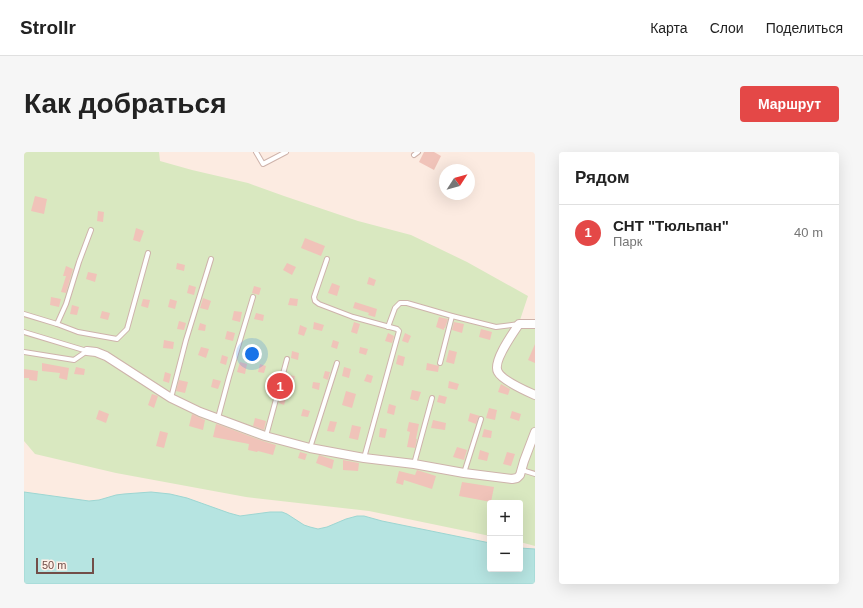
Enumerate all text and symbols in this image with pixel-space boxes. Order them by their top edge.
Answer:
text: Strollr [20,17,76,38]
text: Карта [650,20,688,36]
text: Слои [710,20,744,36]
text: Поделиться [766,20,843,36]
button: Маршрут [740,86,839,122]
text: Как добраться [24,88,226,119]
north arrow [439,164,475,200]
text: Рядом [575,168,630,187]
text: СНТ "Тюльпан" [613,217,729,234]
text: 1 [584,225,592,240]
text: 40 m [794,225,823,240]
text: Парк [613,234,643,249]
your location [242,344,262,364]
pin: 1 [267,371,293,401]
map controls [487,500,523,572]
button: + [487,500,523,536]
button: − [487,536,523,572]
scale bar [36,556,94,575]
text: 50 m [42,559,66,571]

